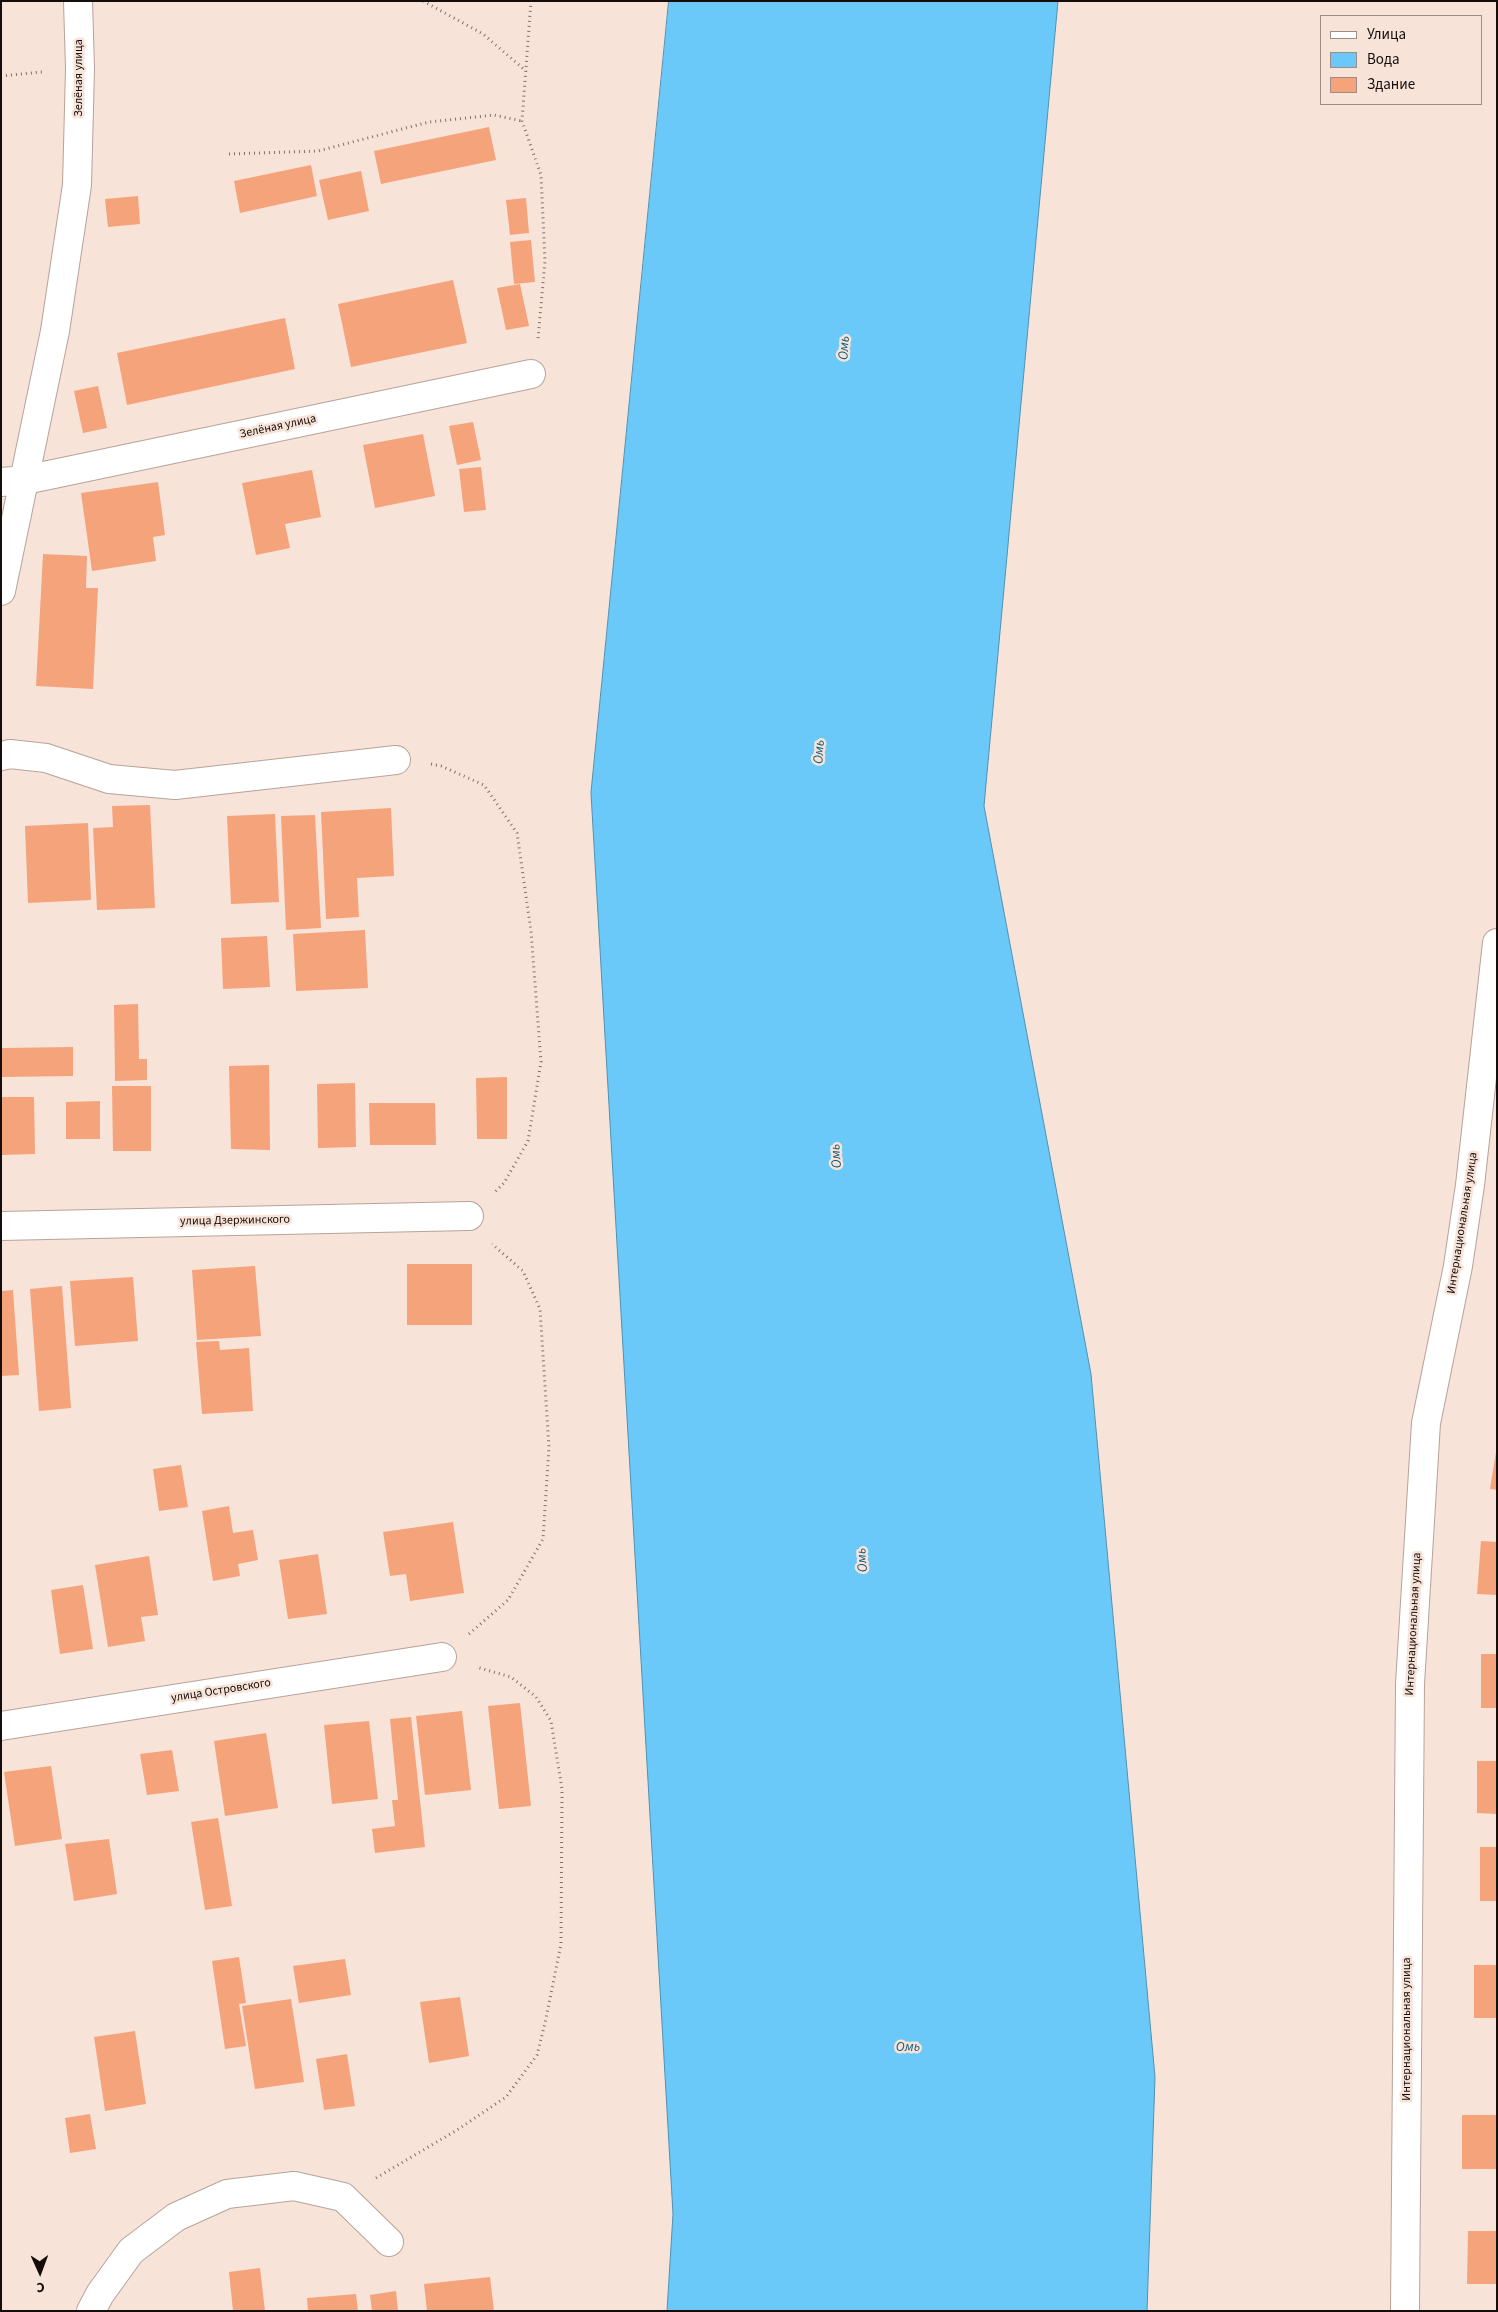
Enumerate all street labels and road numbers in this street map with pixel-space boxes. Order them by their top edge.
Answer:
street label: Зелёная улица [72,39,86,117]
street label: Зелёная улица [239,412,317,442]
street label: Интернациональная улица [1445,1151,1481,1295]
street label: улица Дзержинского [180,1213,290,1229]
street label: Интернациональная улица [1403,1552,1425,1696]
street label: улица Островского [170,1676,272,1706]
street label: Интернациональная улица [1400,1957,1414,2101]

